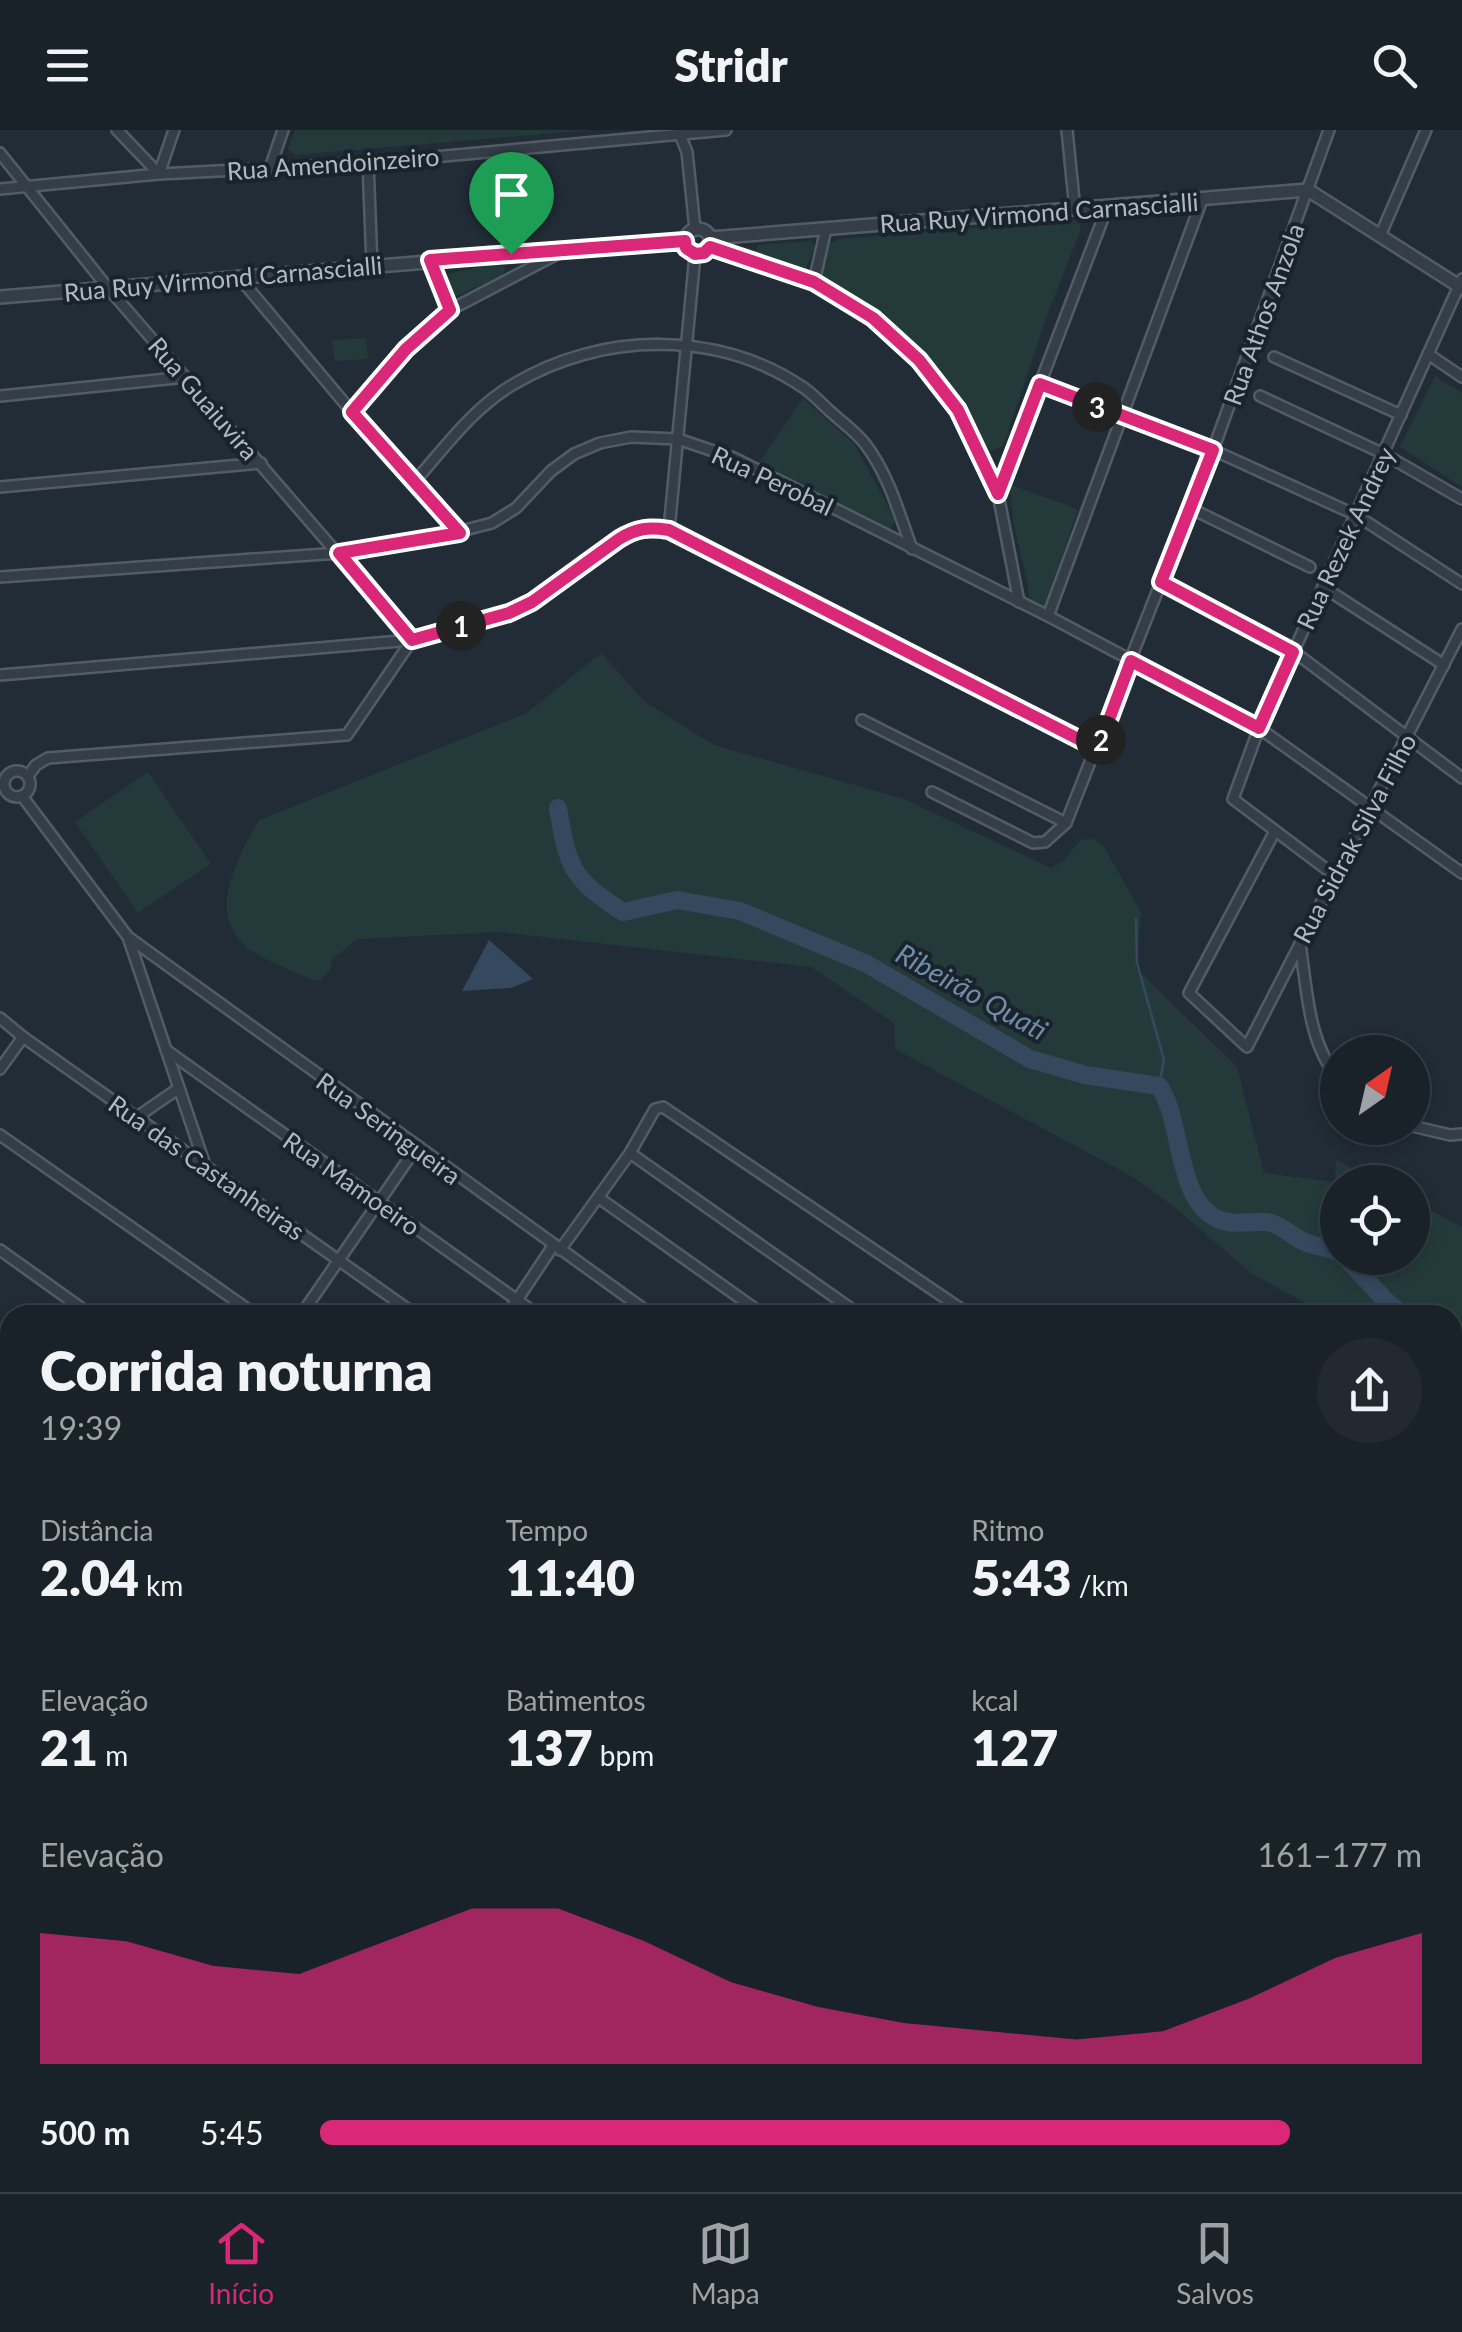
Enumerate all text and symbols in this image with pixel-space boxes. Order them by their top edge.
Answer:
icon: menu [40,38,95,93]
text: Stridr [674,38,788,92]
icon: search [1367,38,1422,93]
street label: Rua Amendoinzeiro [226,141,440,185]
pin [469,152,554,255]
icon: arrive [484,167,539,222]
street label: Rua Ruy Virmond Carnascialli [879,186,1199,238]
street label: Rua Athos Anzola [1216,219,1310,409]
street label: Rua Ruy Virmond Carnascialli [63,249,383,307]
street label: Rua Guaiuvira [143,331,265,465]
pin: 3 [1072,382,1122,432]
text: 3 [1089,390,1105,424]
street label: Rua Perobal [707,439,839,521]
street label: Rua Rezek Andrey [1290,442,1400,634]
pin: 1 [436,601,486,651]
text: 1 [453,609,469,643]
pin: 2 [1076,715,1126,765]
text: 2 [1093,723,1109,757]
street label: Rua Sidrak Silva Filho [1286,728,1422,948]
water label: Ribeirão Quati [891,936,1053,1046]
north arrow [1320,1035,1430,1145]
map controls [1320,1035,1430,1275]
street label: Rua Seringueira [311,1066,467,1190]
street label: Rua das Castanheiras [103,1088,311,1246]
street label: Rua Mamoeiro [278,1125,426,1241]
button: locate [1320,1165,1430,1275]
text: Corrida noturna [40,1337,433,1403]
button: share [1317,1338,1422,1443]
text: 19:39 [40,1408,122,1447]
text: Distância [40,1513,153,1547]
text: Tempo [506,1513,588,1547]
text: Ritmo [971,1513,1044,1547]
text: 2.04 [40,1547,139,1607]
text: 11:40 [506,1547,635,1607]
text: 5:43 [971,1547,1072,1607]
text: km [139,1568,183,1602]
text: /km [1072,1568,1129,1602]
text: Elevação [40,1683,148,1717]
text: Batimentos [506,1683,646,1717]
text: kcal [971,1683,1019,1717]
text: 21 [40,1717,98,1777]
text: 137 [506,1717,593,1777]
text: 127 [971,1717,1058,1777]
text: m [98,1738,128,1772]
text: bpm [593,1738,654,1772]
text: Elevação [40,1835,164,1874]
text: 161–177 m [1258,1835,1422,1874]
text: 500 m [40,2113,130,2152]
text: 5:45 [200,2113,264,2152]
tab: Início [208,2216,274,2310]
tab: Mapa [691,2216,760,2310]
tab: Salvos [1176,2216,1254,2310]

